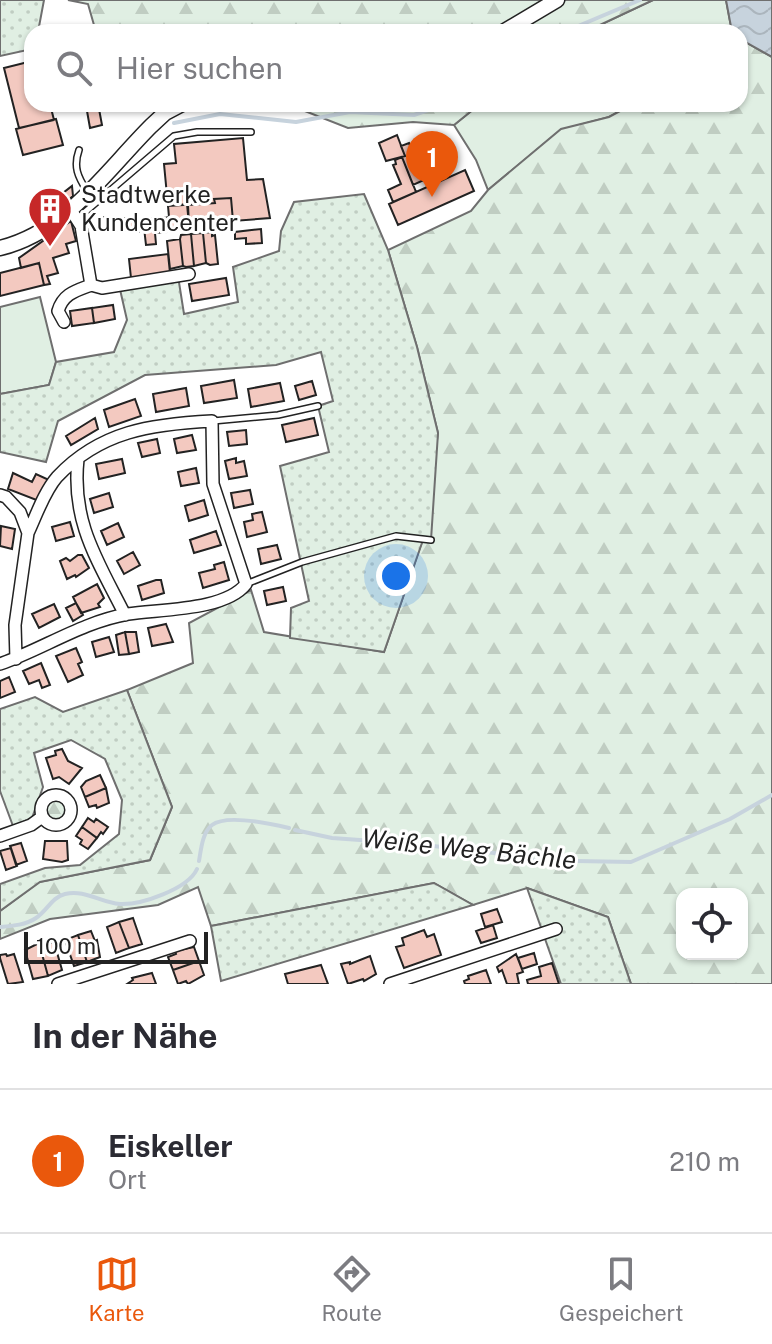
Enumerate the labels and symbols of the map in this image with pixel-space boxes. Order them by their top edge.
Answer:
pin: 1 [406,131,458,197]
place label: Stadtwerke Kundencenter [81,180,238,236]
building icon: Stadtwerke Kundencenter [26,185,74,248]
your location [376,556,416,596]
water label: Weiße Weg Bächle [360,822,578,875]
scale bar [24,928,208,964]

